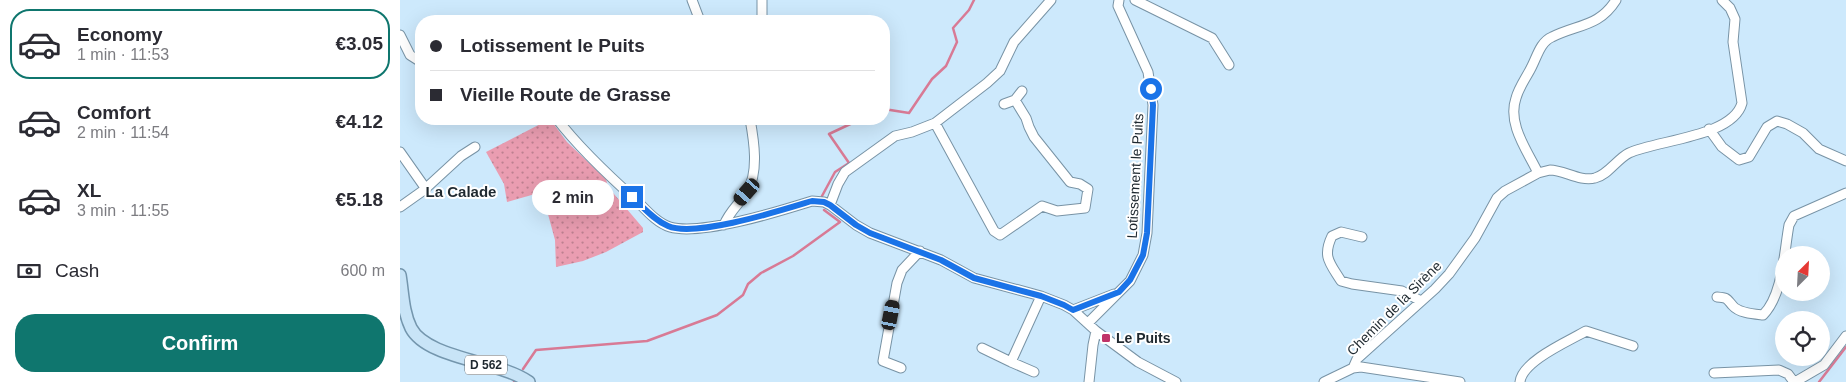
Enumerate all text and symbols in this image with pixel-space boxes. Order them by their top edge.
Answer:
icon: car [17,22,62,67]
text: Economy [77,24,163,45]
text: €3.05 [335,33,383,54]
text: Lotissement le Puits [460,35,645,56]
text: 1 min · 11:53 [77,46,169,63]
route start [1140,78,1162,100]
text: Vieille Route de Grasse [460,84,671,105]
icon: car [17,100,62,145]
text: Comfort [77,102,151,123]
text: €4.12 [335,111,383,132]
street label: Lotissement le Puits [1124,113,1146,239]
text: 2 min · 11:54 [77,124,169,141]
car [731,176,762,208]
icon: car [17,178,62,223]
text: XL [77,180,101,201]
callout: 2 min [532,180,614,214]
district label: La Calade [426,183,496,200]
route end [621,186,643,208]
text: €5.18 [335,189,383,210]
text: 2 min [552,189,594,206]
text: 3 min · 11:55 [77,202,169,219]
north arrow [1775,246,1830,301]
map controls [1775,246,1830,366]
icon: cash [15,257,43,285]
street label: Chemin de la Sirène [1343,257,1445,359]
text: Cash [55,260,99,281]
text: 600 m [341,262,385,279]
car [880,299,901,331]
button: locate [1775,311,1830,366]
button: Confirm [15,314,385,372]
place label: Le Puits [1116,330,1171,346]
marker: Le Puits [1100,332,1112,344]
road number: D 562 [465,356,507,374]

